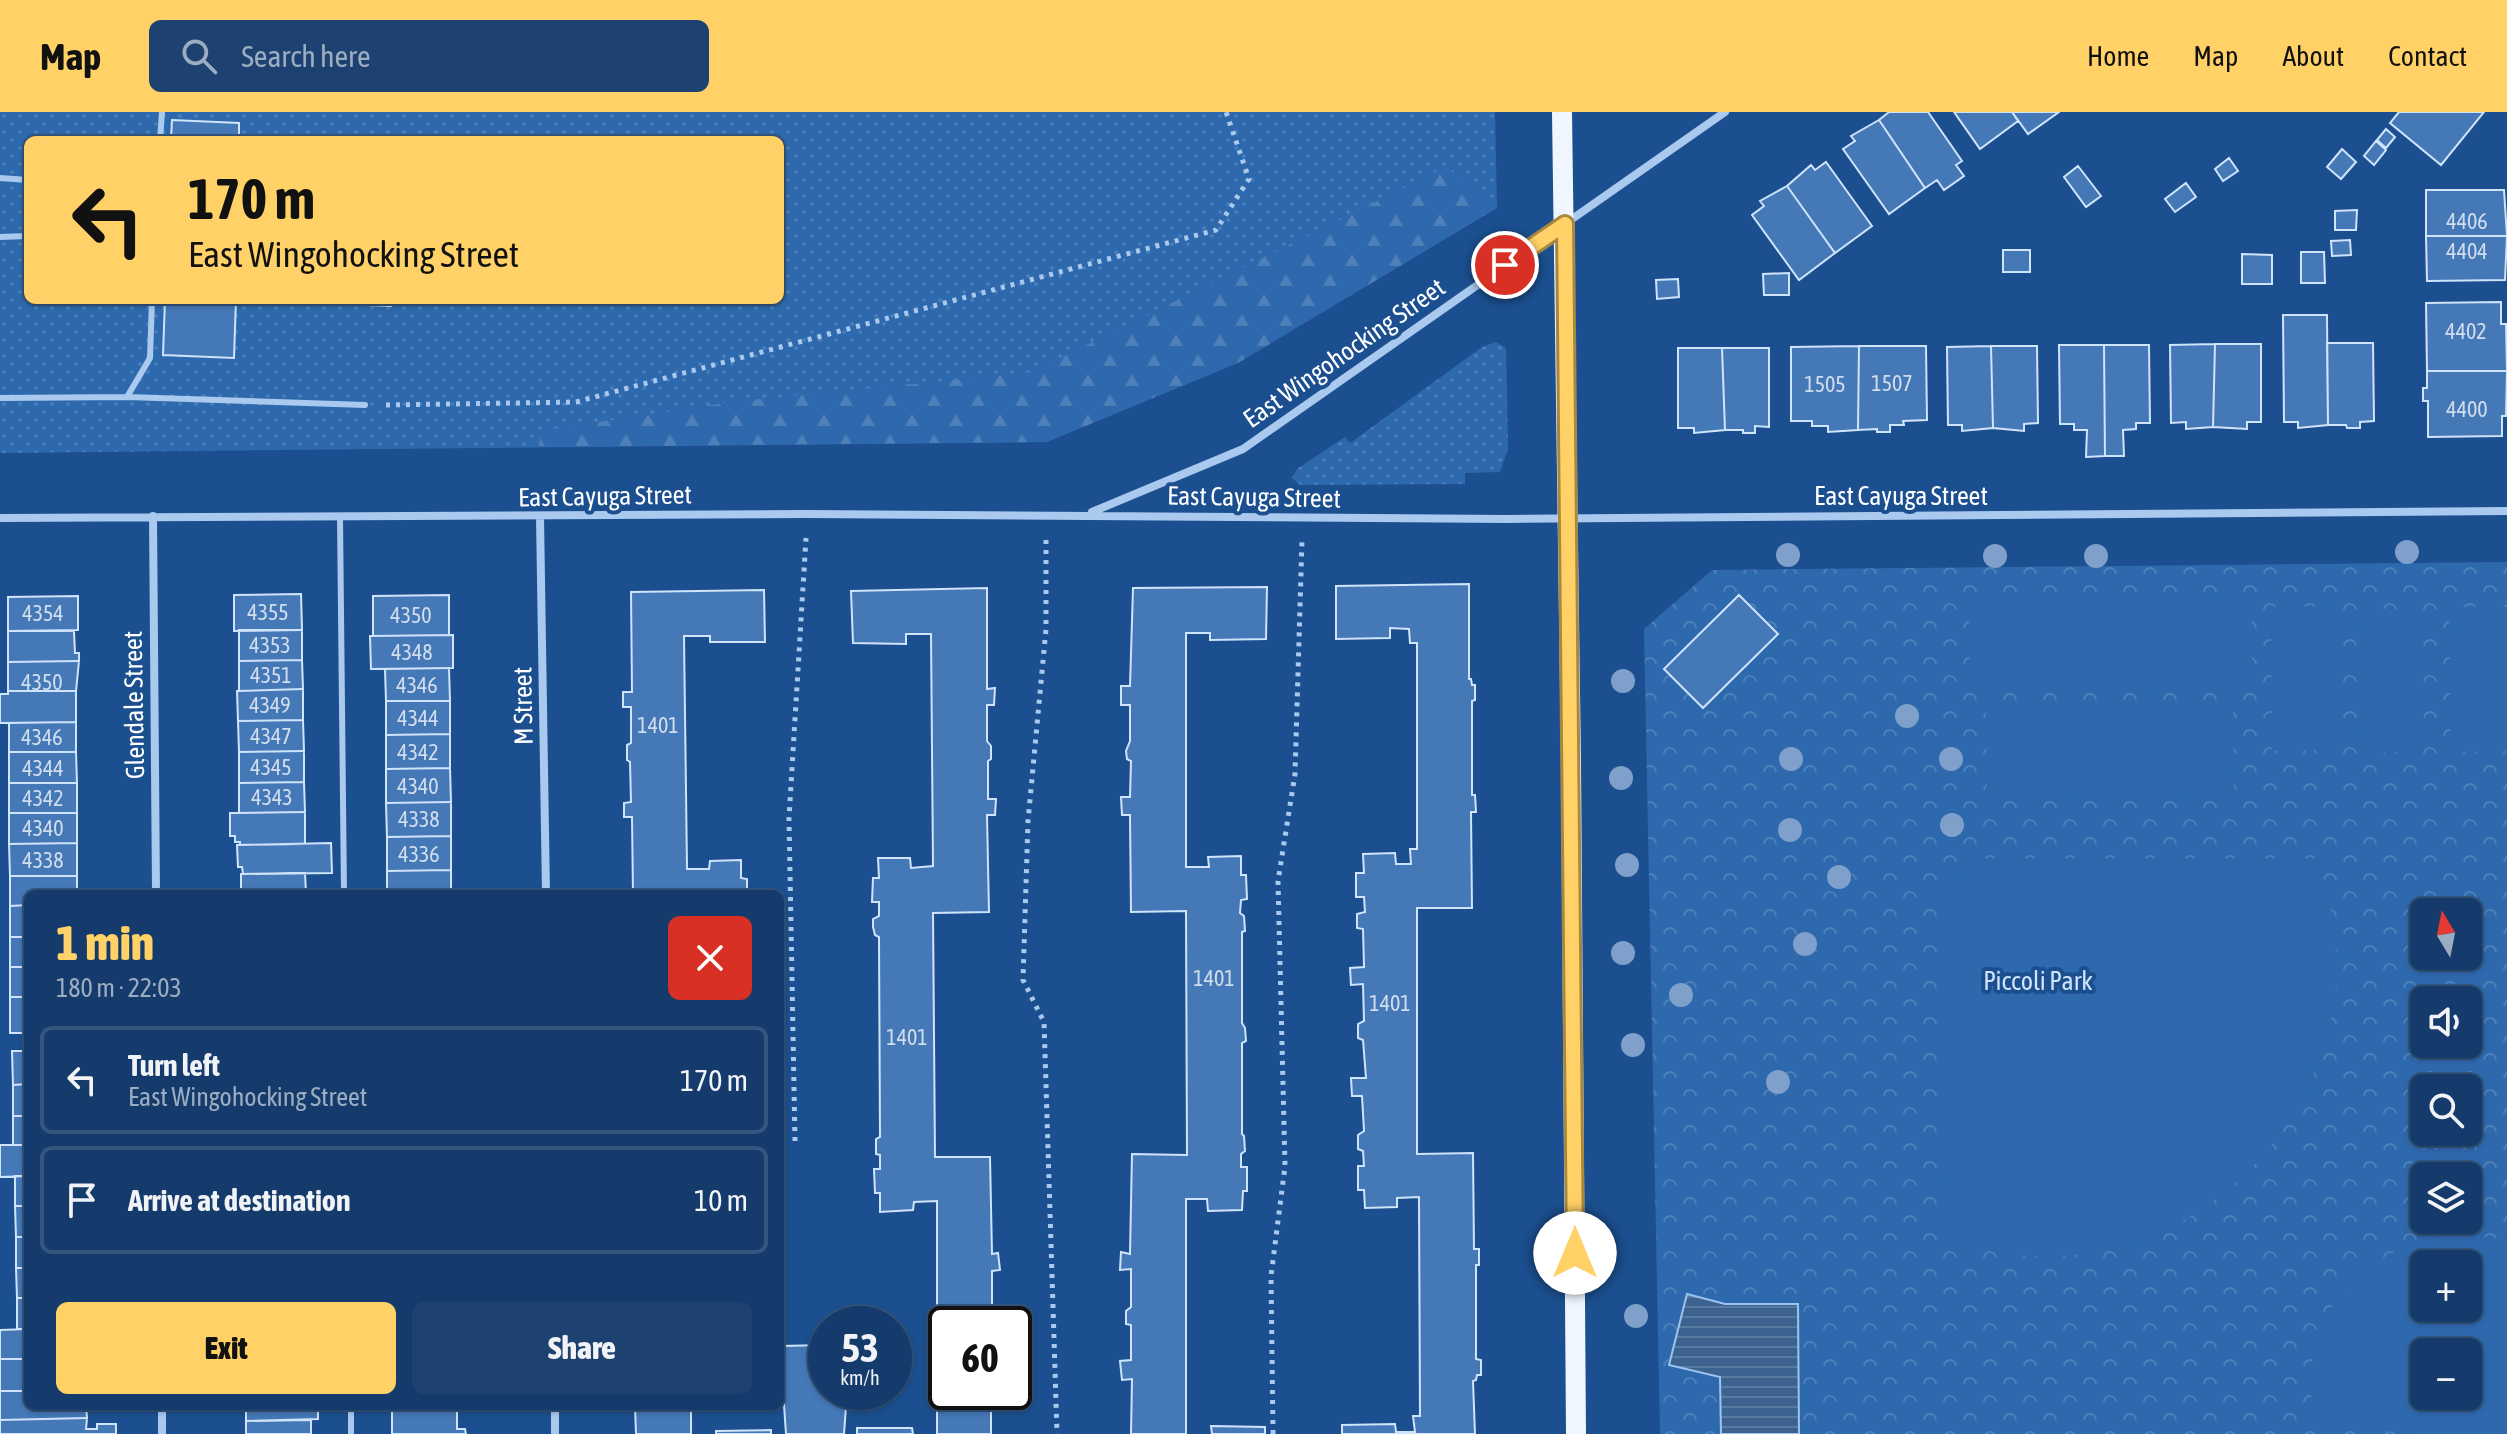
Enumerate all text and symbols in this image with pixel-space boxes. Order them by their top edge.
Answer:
search box [149,20,709,92]
icon: search [177,34,221,78]
text: Map [40,35,101,78]
text: Search here [241,39,371,73]
text: Home [2087,40,2149,72]
text: Map [2193,40,2238,72]
text: About [2282,40,2344,72]
text: Contact [2388,40,2467,72]
text: 170 m [188,167,315,231]
icon: left [56,168,160,272]
house number: 4406 [2446,208,2488,234]
pin [1471,231,1539,299]
text: East Wingohocking Street [188,233,519,275]
house number: 4404 [2446,238,2488,264]
icon: arrive [1483,243,1527,287]
street label: East Wingohocking Street [1237,272,1451,434]
house number: 4402 [2445,318,2487,344]
house number: 1507 [1871,370,1913,396]
house number: 1505 [1804,371,1846,397]
house number: 4400 [2446,396,2488,422]
street label: East Cayuga Street [518,479,692,513]
street label: East Cayuga Street [1167,480,1341,514]
street label: East Cayuga Street [1814,481,1988,511]
house number: 4355 [247,599,289,625]
house number: 4354 [22,600,64,626]
house number: 4350 [390,602,432,628]
street label: Glendale Street [118,631,150,779]
house number: 4353 [249,632,291,658]
house number: 4348 [391,639,433,665]
house number: 4351 [250,662,292,688]
street label: M Street [507,667,539,745]
house number: 4350 [21,669,63,695]
house number: 4346 [396,672,438,698]
house number: 4349 [249,692,291,718]
house number: 4344 [397,705,439,731]
house number: 1401 [637,712,679,738]
house number: 4347 [250,723,292,749]
house number: 4346 [21,724,63,750]
house number: 4342 [397,739,439,765]
house number: 4345 [250,754,292,780]
house number: 4344 [22,755,64,781]
house number: 4340 [397,773,439,799]
house number: 4343 [251,784,293,810]
house number: 4342 [22,785,64,811]
house number: 4338 [398,806,440,832]
house number: 4340 [22,815,64,841]
house number: 4336 [398,841,440,867]
house number: 4338 [22,847,64,873]
north arrow [2410,898,2482,970]
map controls [2410,898,2482,1410]
text: 1 min [56,915,154,970]
button: close [668,916,752,1000]
house number: 1401 [1193,965,1235,991]
park label: Piccoli Park [1983,966,2093,996]
text: 180 m · 22:03 [56,973,182,1003]
button: sound [2410,986,2482,1058]
house number: 1401 [1369,990,1411,1016]
house number: 1401 [886,1024,928,1050]
text: Turn left [128,1048,220,1082]
icon: left [60,1058,104,1102]
text: 170 m [680,1063,748,1097]
button: search [2410,1074,2482,1146]
text: East Wingohocking Street [128,1082,367,1112]
button: layers [2410,1162,2482,1234]
icon: arrive [60,1178,104,1222]
text: Arrive at destination [128,1183,350,1217]
text: 10 m [694,1183,748,1217]
position arrow [1533,1211,1617,1295]
button: + [2410,1250,2482,1322]
button: Exit [56,1302,396,1394]
button: Share [412,1302,752,1394]
speed limit sign: 60 [928,1306,1032,1410]
text: 53 [841,1325,879,1370]
button: − [2410,1338,2482,1410]
text: km/h [840,1366,880,1389]

